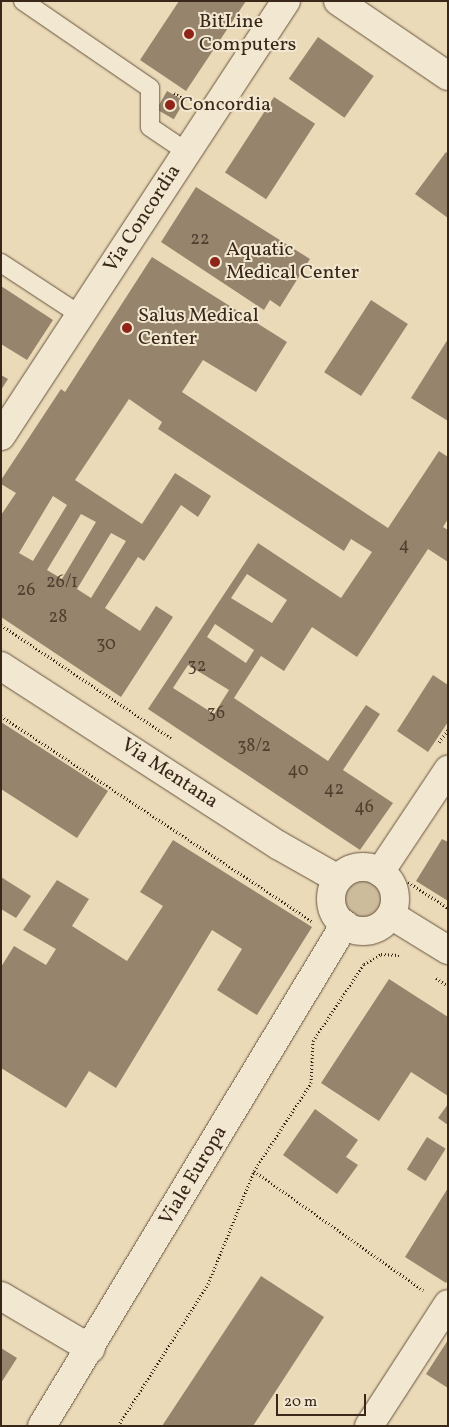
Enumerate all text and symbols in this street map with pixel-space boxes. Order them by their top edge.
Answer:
place label: BitLine Computers [199,10,296,57]
marker: BitLine Computers [183,28,195,40]
place label: Concordia [180,93,271,117]
marker: Concordia [164,99,176,111]
street label: Via Concordia [99,161,187,277]
house number: 22 [190,229,210,251]
place label: Aquatic Medical Center [226,238,359,285]
marker: Aquatic Medical Center [208,255,222,269]
place label: Salus Medical Center [138,304,259,351]
marker: Salus Medical Center [120,321,134,335]
house number: 4 [399,535,409,557]
house number: 26/1 [46,572,78,594]
house number: 26 [17,580,35,602]
house number: 28 [49,607,67,629]
house number: 30 [96,634,116,656]
house number: 32 [188,656,206,678]
house number: 36 [207,703,225,725]
street label: Via Mentana [116,734,222,814]
house number: 38/2 [237,736,271,758]
house number: 40 [287,760,309,782]
house number: 42 [324,779,344,801]
house number: 46 [354,797,374,819]
street label: Viale Europa [155,1122,233,1230]
scale bar [279,1384,369,1416]
text: 20 m [284,1392,317,1413]

